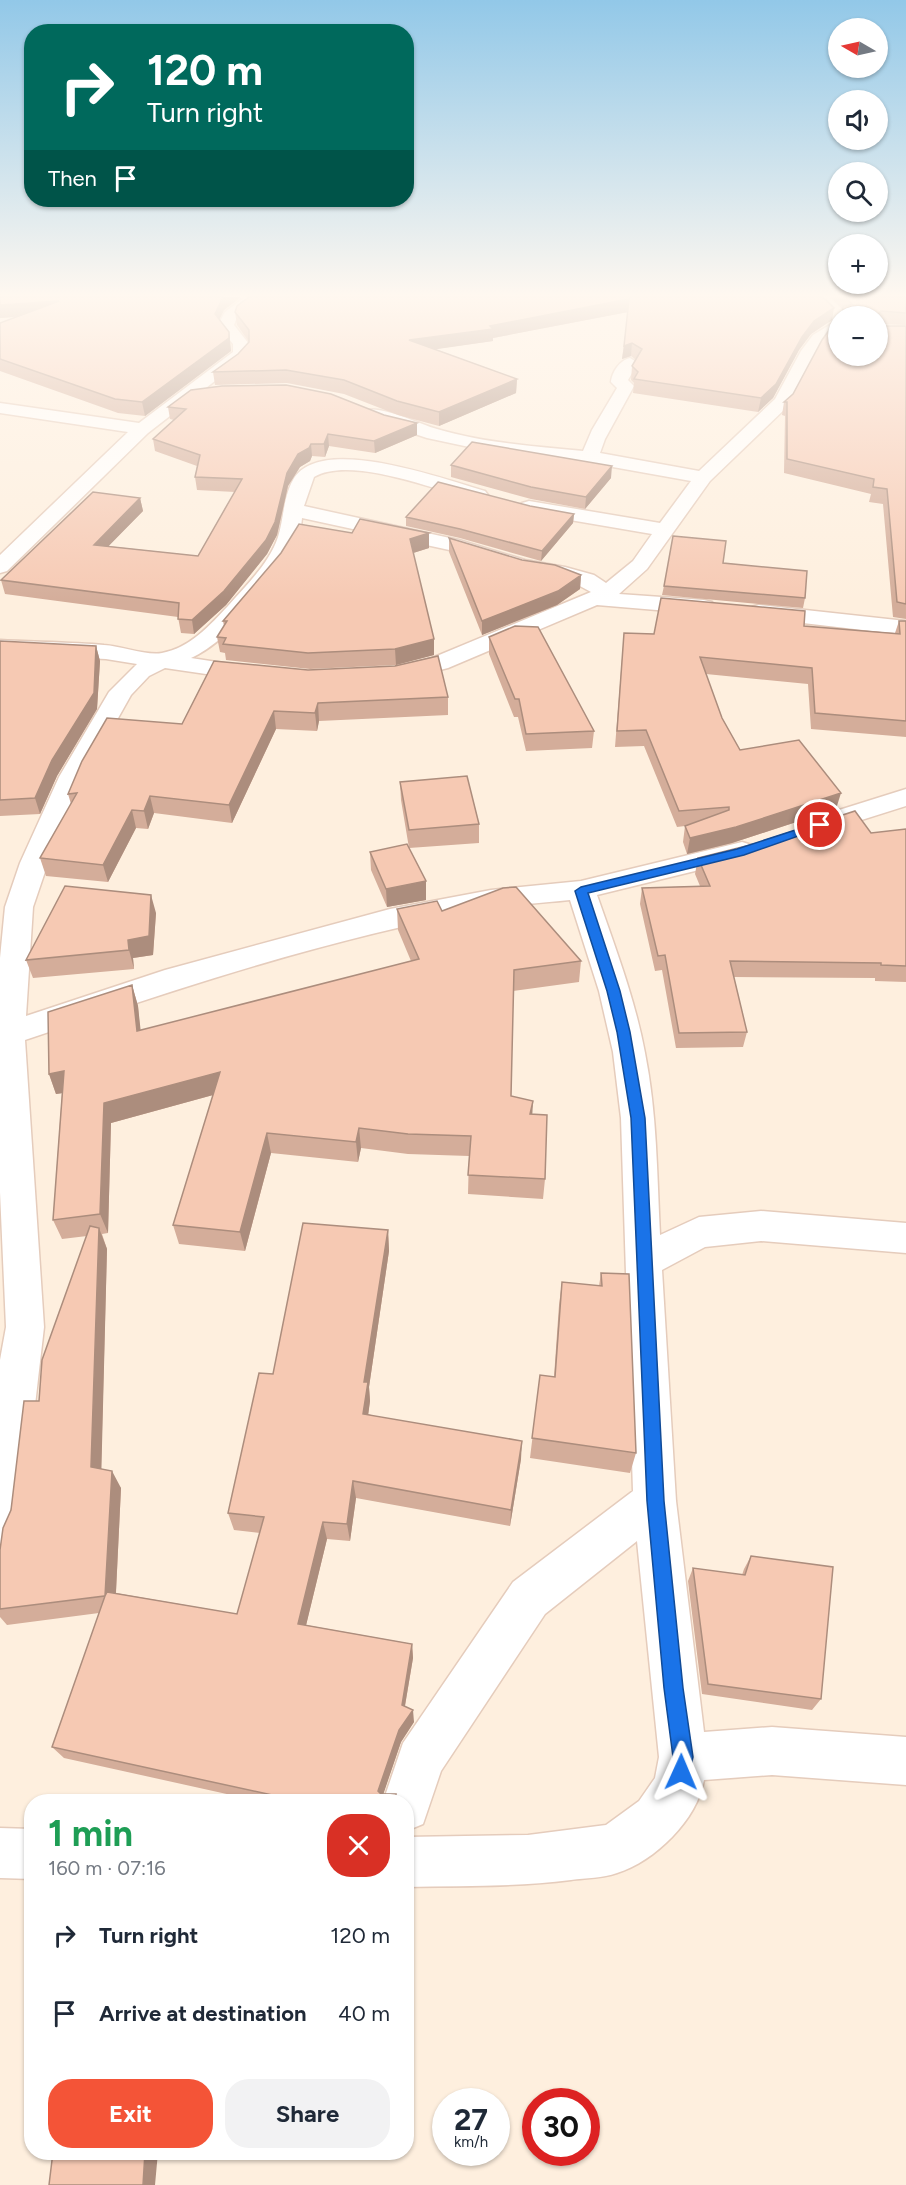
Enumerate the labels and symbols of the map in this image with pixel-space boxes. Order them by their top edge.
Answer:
north arrow [828,18,888,78]
pin [794,799,845,850]
position arrow [649,1740,713,1804]
speed limit sign: 30 [522,2088,600,2166]

